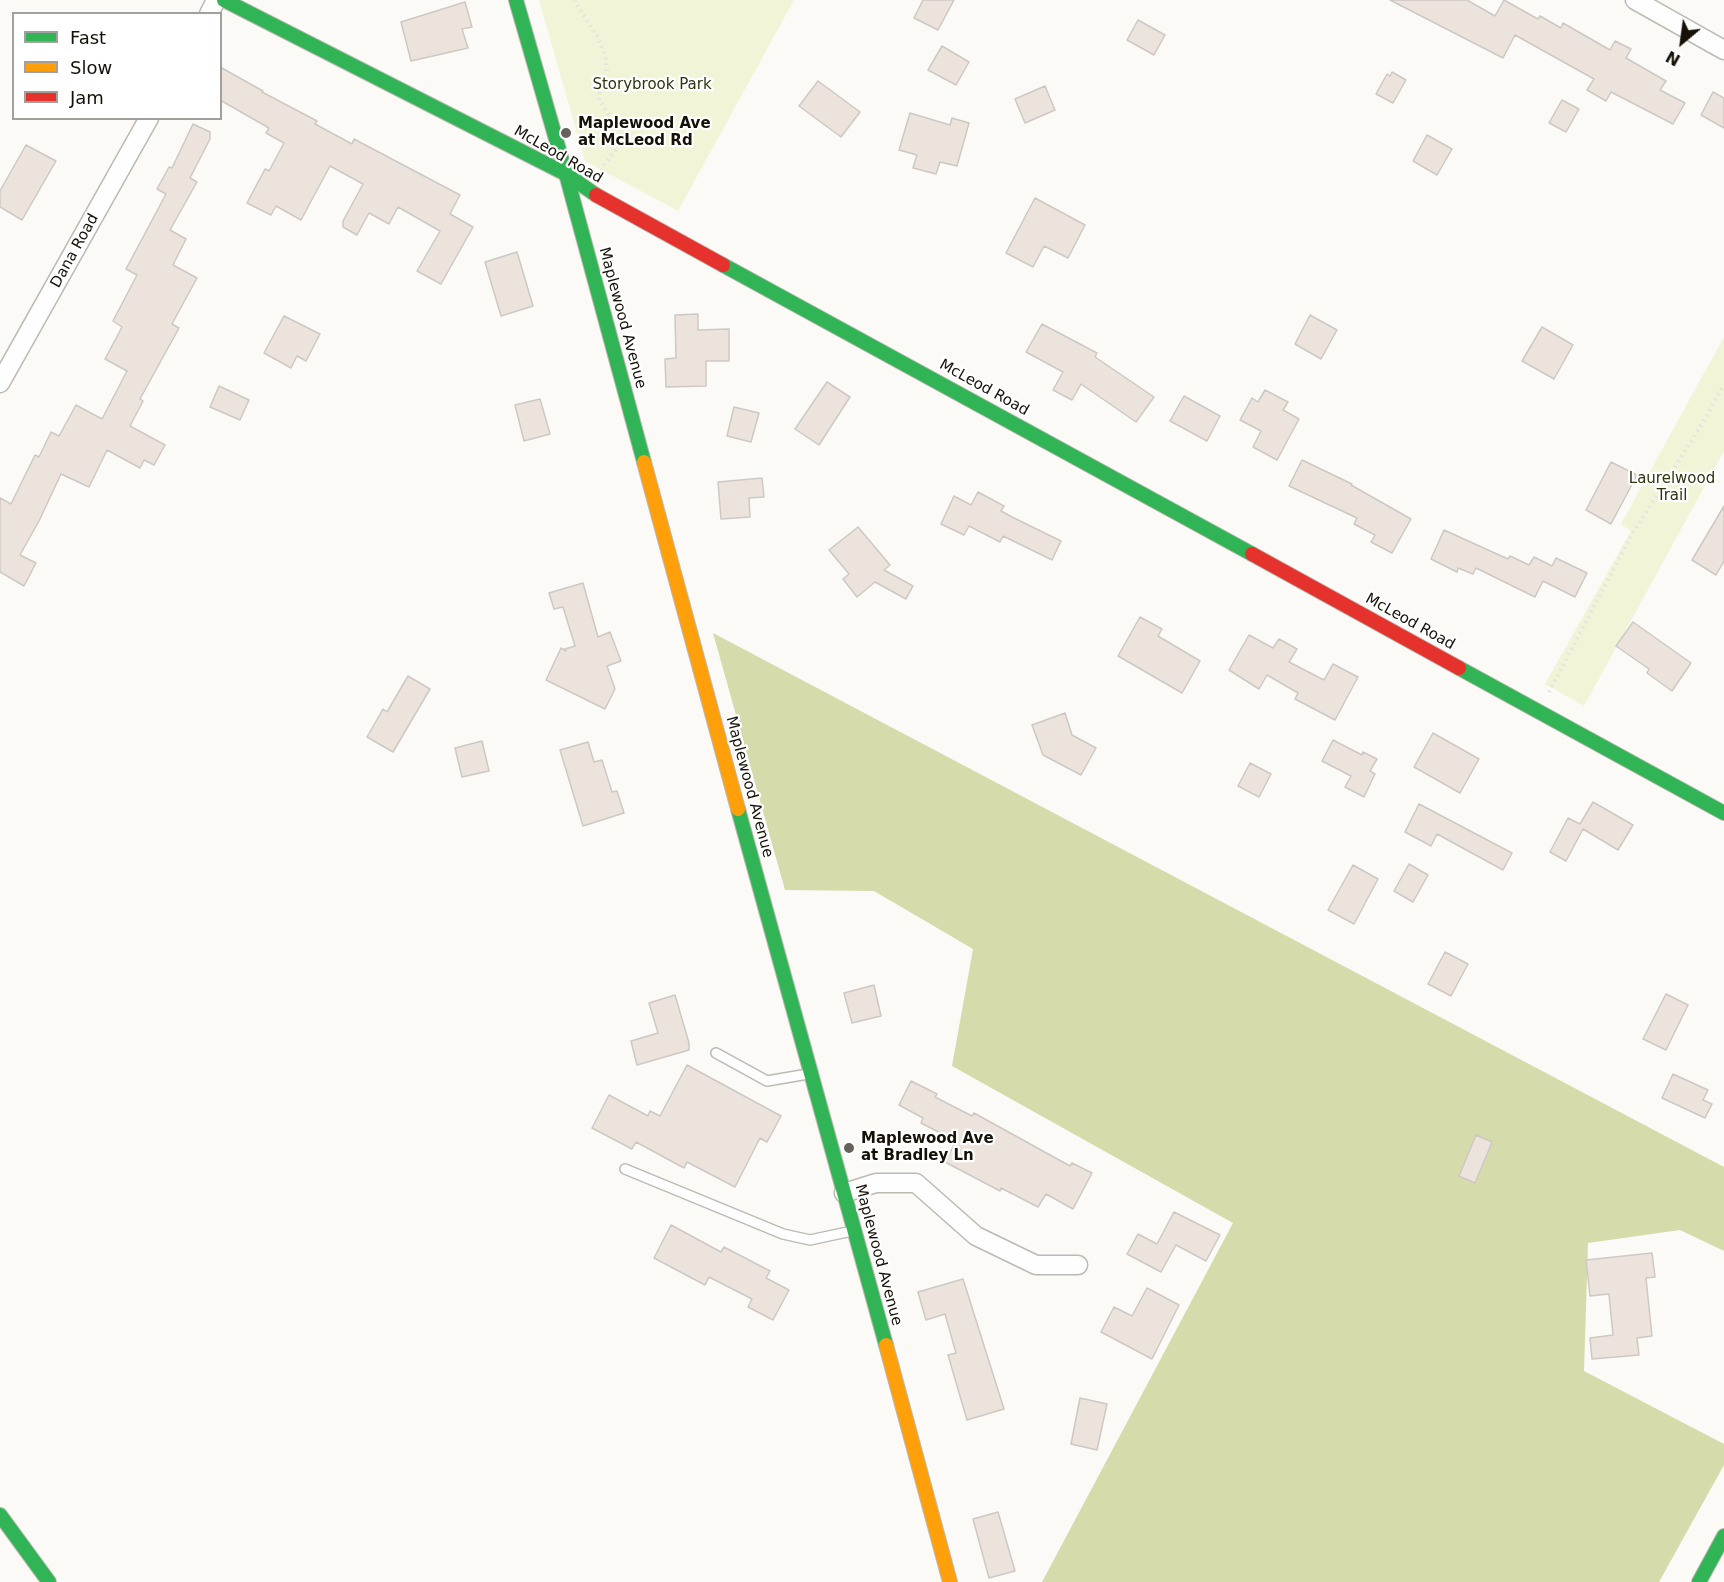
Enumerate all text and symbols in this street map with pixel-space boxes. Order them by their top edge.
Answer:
legend [12,12,222,120]
north arrow [1652,12,1712,72]
text: Fast [70,27,106,48]
text: N [1663,47,1683,70]
text: Slow [70,57,112,78]
park label: Storybrook Park [592,76,712,94]
text: Jam [70,87,104,108]
place label: Maplewood Ave at McLeod Rd [578,115,711,150]
street label: McLeod Road [510,122,606,188]
marker: Maplewood Ave at McLeod Rd [559,126,573,140]
street label: Dana Road [47,211,103,291]
street label: Maplewood Avenue [594,245,650,391]
street label: McLeod Road [936,356,1032,420]
park label: Laurelwood Trail [1629,470,1715,505]
street label: McLeod Road [1362,590,1458,654]
street label: Maplewood Avenue [721,714,777,860]
place label: Maplewood Ave at Bradley Ln [861,1130,994,1165]
marker: Maplewood Ave at Bradley Ln [842,1141,856,1155]
street label: Maplewood Avenue [850,1182,906,1328]

